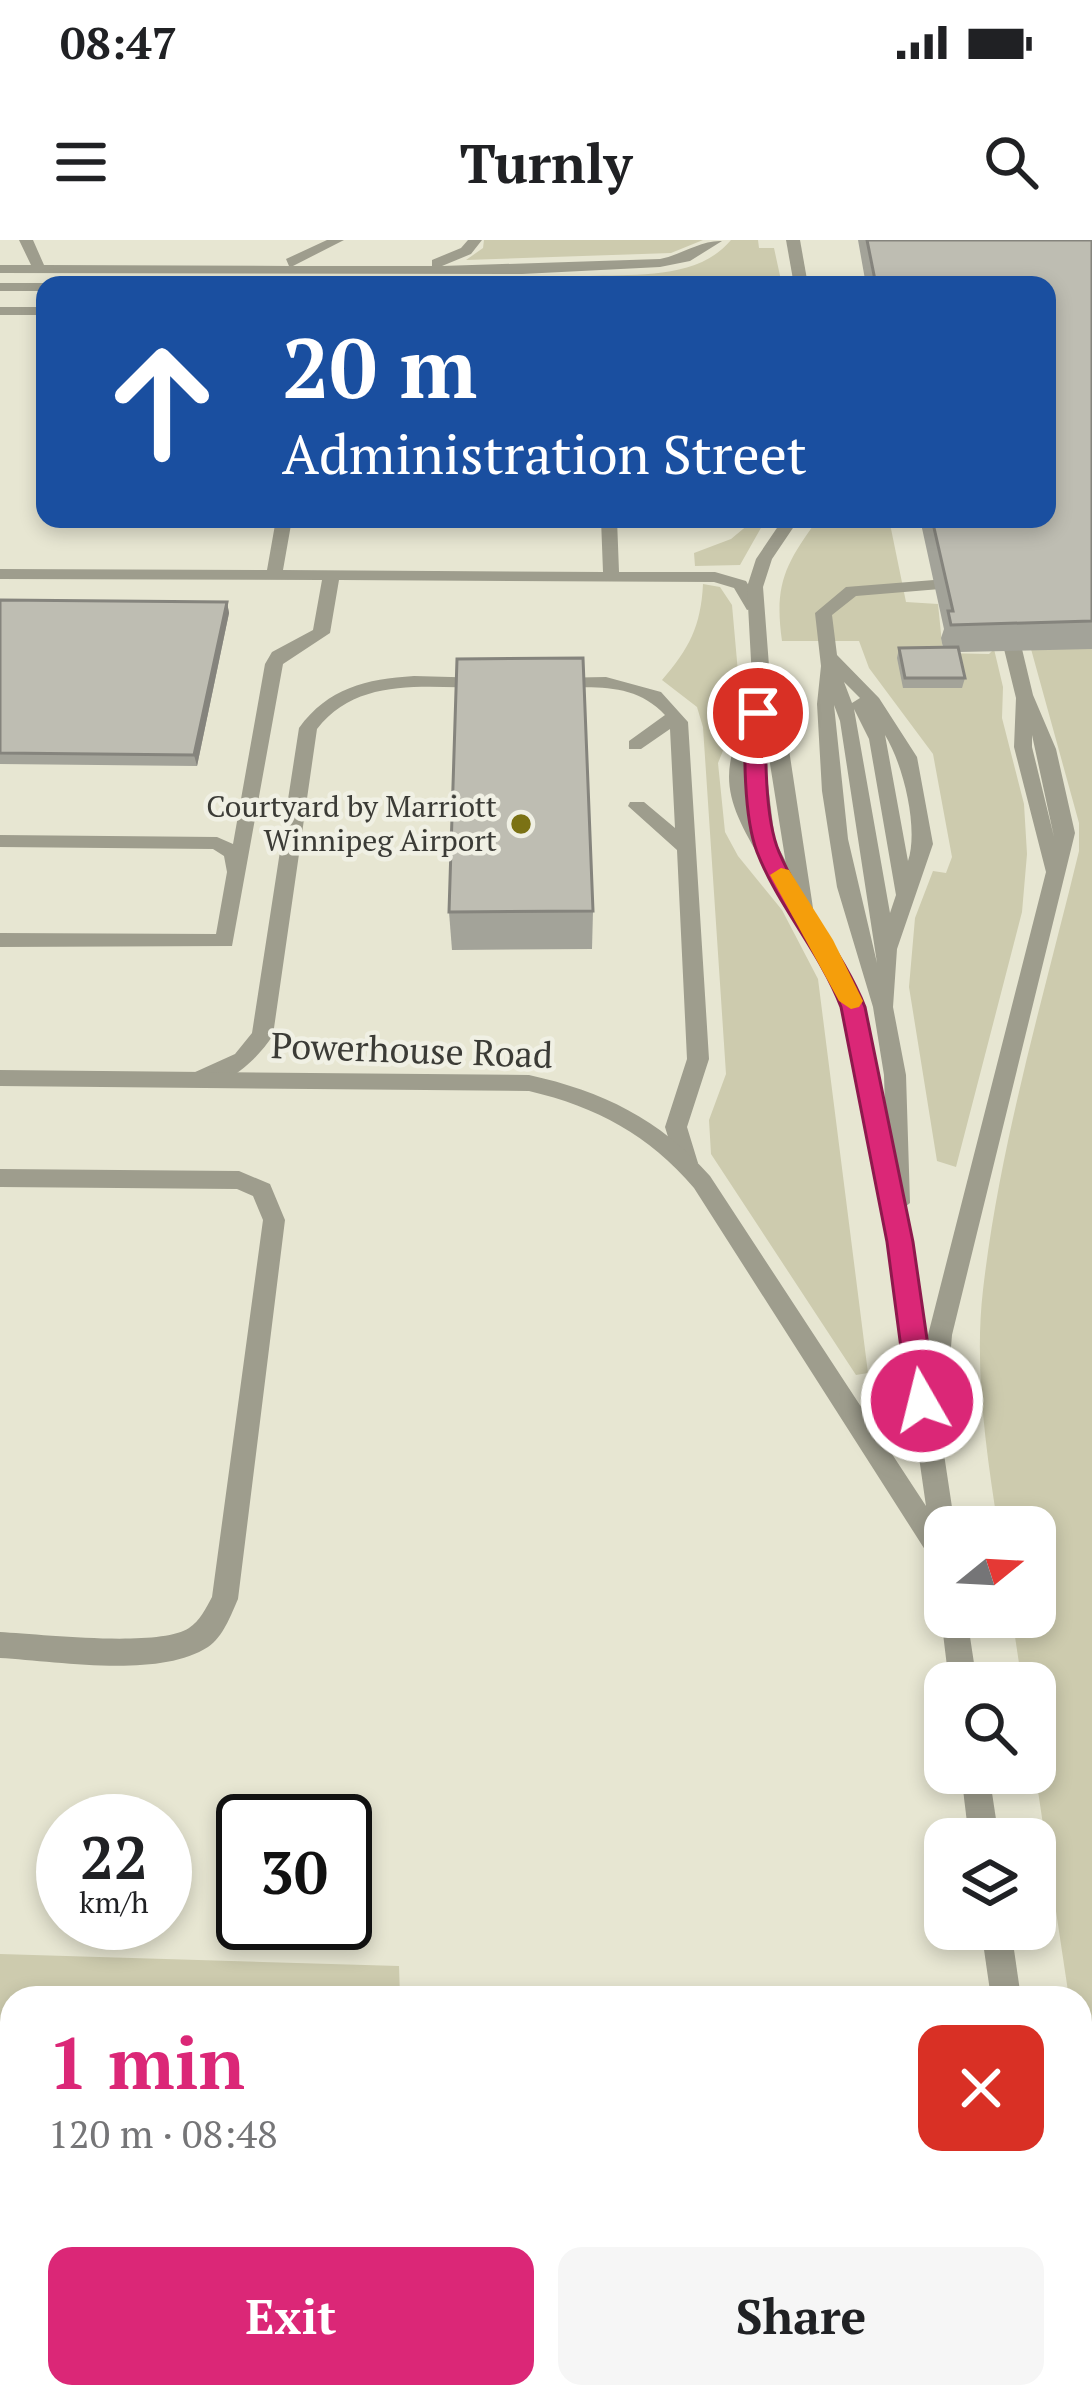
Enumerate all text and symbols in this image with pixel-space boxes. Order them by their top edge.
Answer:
text: 08:47 [60,12,177,72]
text: Turnly [460,127,632,198]
icon: menu [48,129,114,195]
icon: search [978,129,1044,195]
text: 20 m [282,311,477,422]
icon: ahead [84,324,240,480]
text: Administration Street [282,418,807,489]
pin [707,662,809,764]
icon: arrive [725,680,791,746]
place label: Courtyard by Marriott Winnipeg Airport [206,786,497,860]
marker: Courtyard by Marriott Winnipeg Airport [508,811,534,837]
street label: Powerhouse Road [270,1021,554,1078]
position arrow [859,1338,985,1464]
north arrow [924,1506,1056,1638]
map controls [924,1506,1056,1950]
button: search [924,1662,1056,1794]
speed limit sign: 30 [216,1794,372,1950]
text: 22 [80,1817,148,1896]
button: layers [924,1818,1056,1950]
text: km/h [79,1882,149,1922]
text: 1 min [48,2014,245,2110]
button: close [918,2025,1044,2151]
text: 120 m · 08:48 [48,2107,278,2159]
button: Exit [48,2247,534,2385]
button: Share [558,2247,1044,2385]

